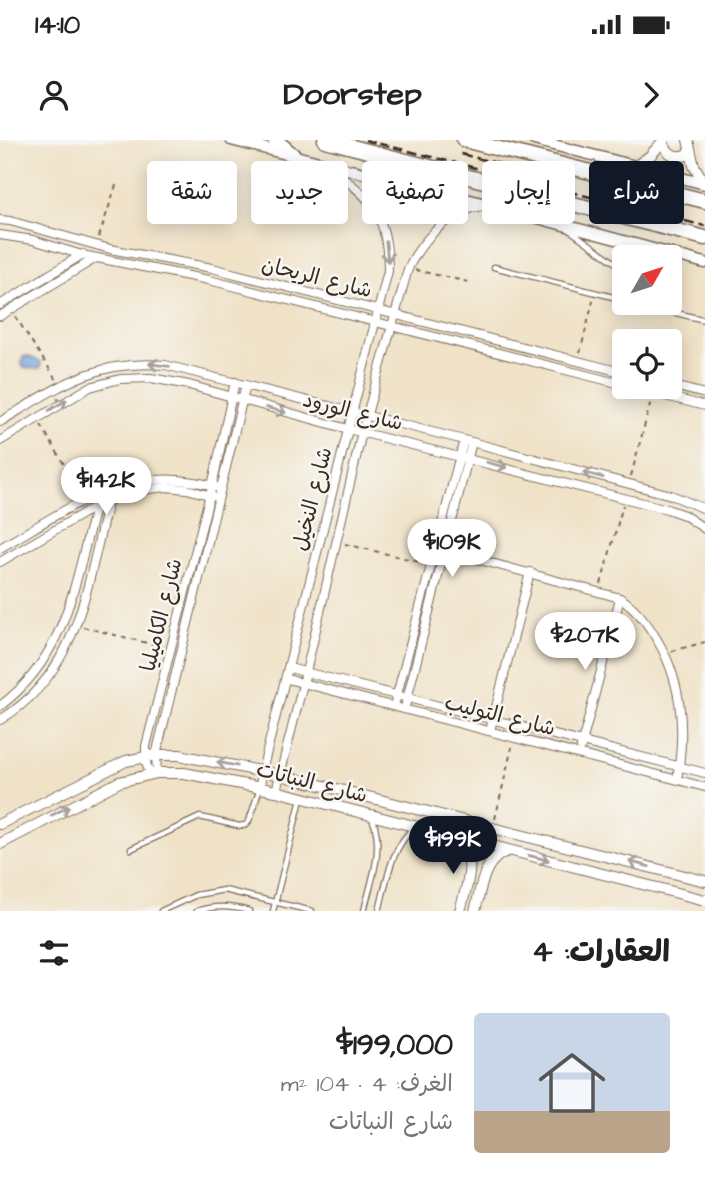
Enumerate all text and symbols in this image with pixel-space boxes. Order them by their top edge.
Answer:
text: 14:10 [35,7,80,43]
text: Doorstep [283,72,422,117]
icon: person [35,76,73,114]
icon: forward [632,76,670,114]
chip: شقة [147,161,237,224]
chip: جديد [251,161,348,224]
chip: تصفية [362,161,468,224]
chip: إيجار [482,161,575,224]
chip: شراء [589,161,684,224]
one-way arrow [380,240,393,263]
north arrow [612,245,682,315]
map controls [612,245,682,399]
street label: شارع الريحان [259,250,375,305]
button: locate [612,329,682,399]
one-way arrow [148,359,171,372]
street label: شارع الورود [300,385,406,438]
one-way arrow [48,398,68,412]
one-way arrow [265,404,287,417]
street label: شارع النخيل [286,444,339,554]
pin: $142K [57,458,155,517]
one-way arrow [485,459,507,472]
text: $142K [77,464,135,496]
one-way arrow [582,467,604,480]
pin: $109K [403,520,501,579]
text: $109K [423,526,481,558]
street label: شارع الكاميليا [133,555,190,675]
pin: $207K [536,612,634,672]
text: $207K [551,619,619,651]
street label: شارع التوليب [442,688,558,743]
street label: شارع النباتات [253,755,370,810]
one-way arrow [216,757,239,771]
one-way arrow [49,804,70,818]
pin: $199K [404,816,502,876]
text: $199K [425,823,481,855]
one-way arrow [527,852,550,865]
one-way arrow [628,857,651,870]
text: العقارات: 4 [532,931,670,973]
icon: filters [35,934,73,972]
text: $199,000 [336,1024,453,1066]
icon: home [530,1041,614,1125]
text: الغرف: 4 · 104 m² [281,1068,453,1100]
text: شارع النباتات [329,1106,453,1138]

